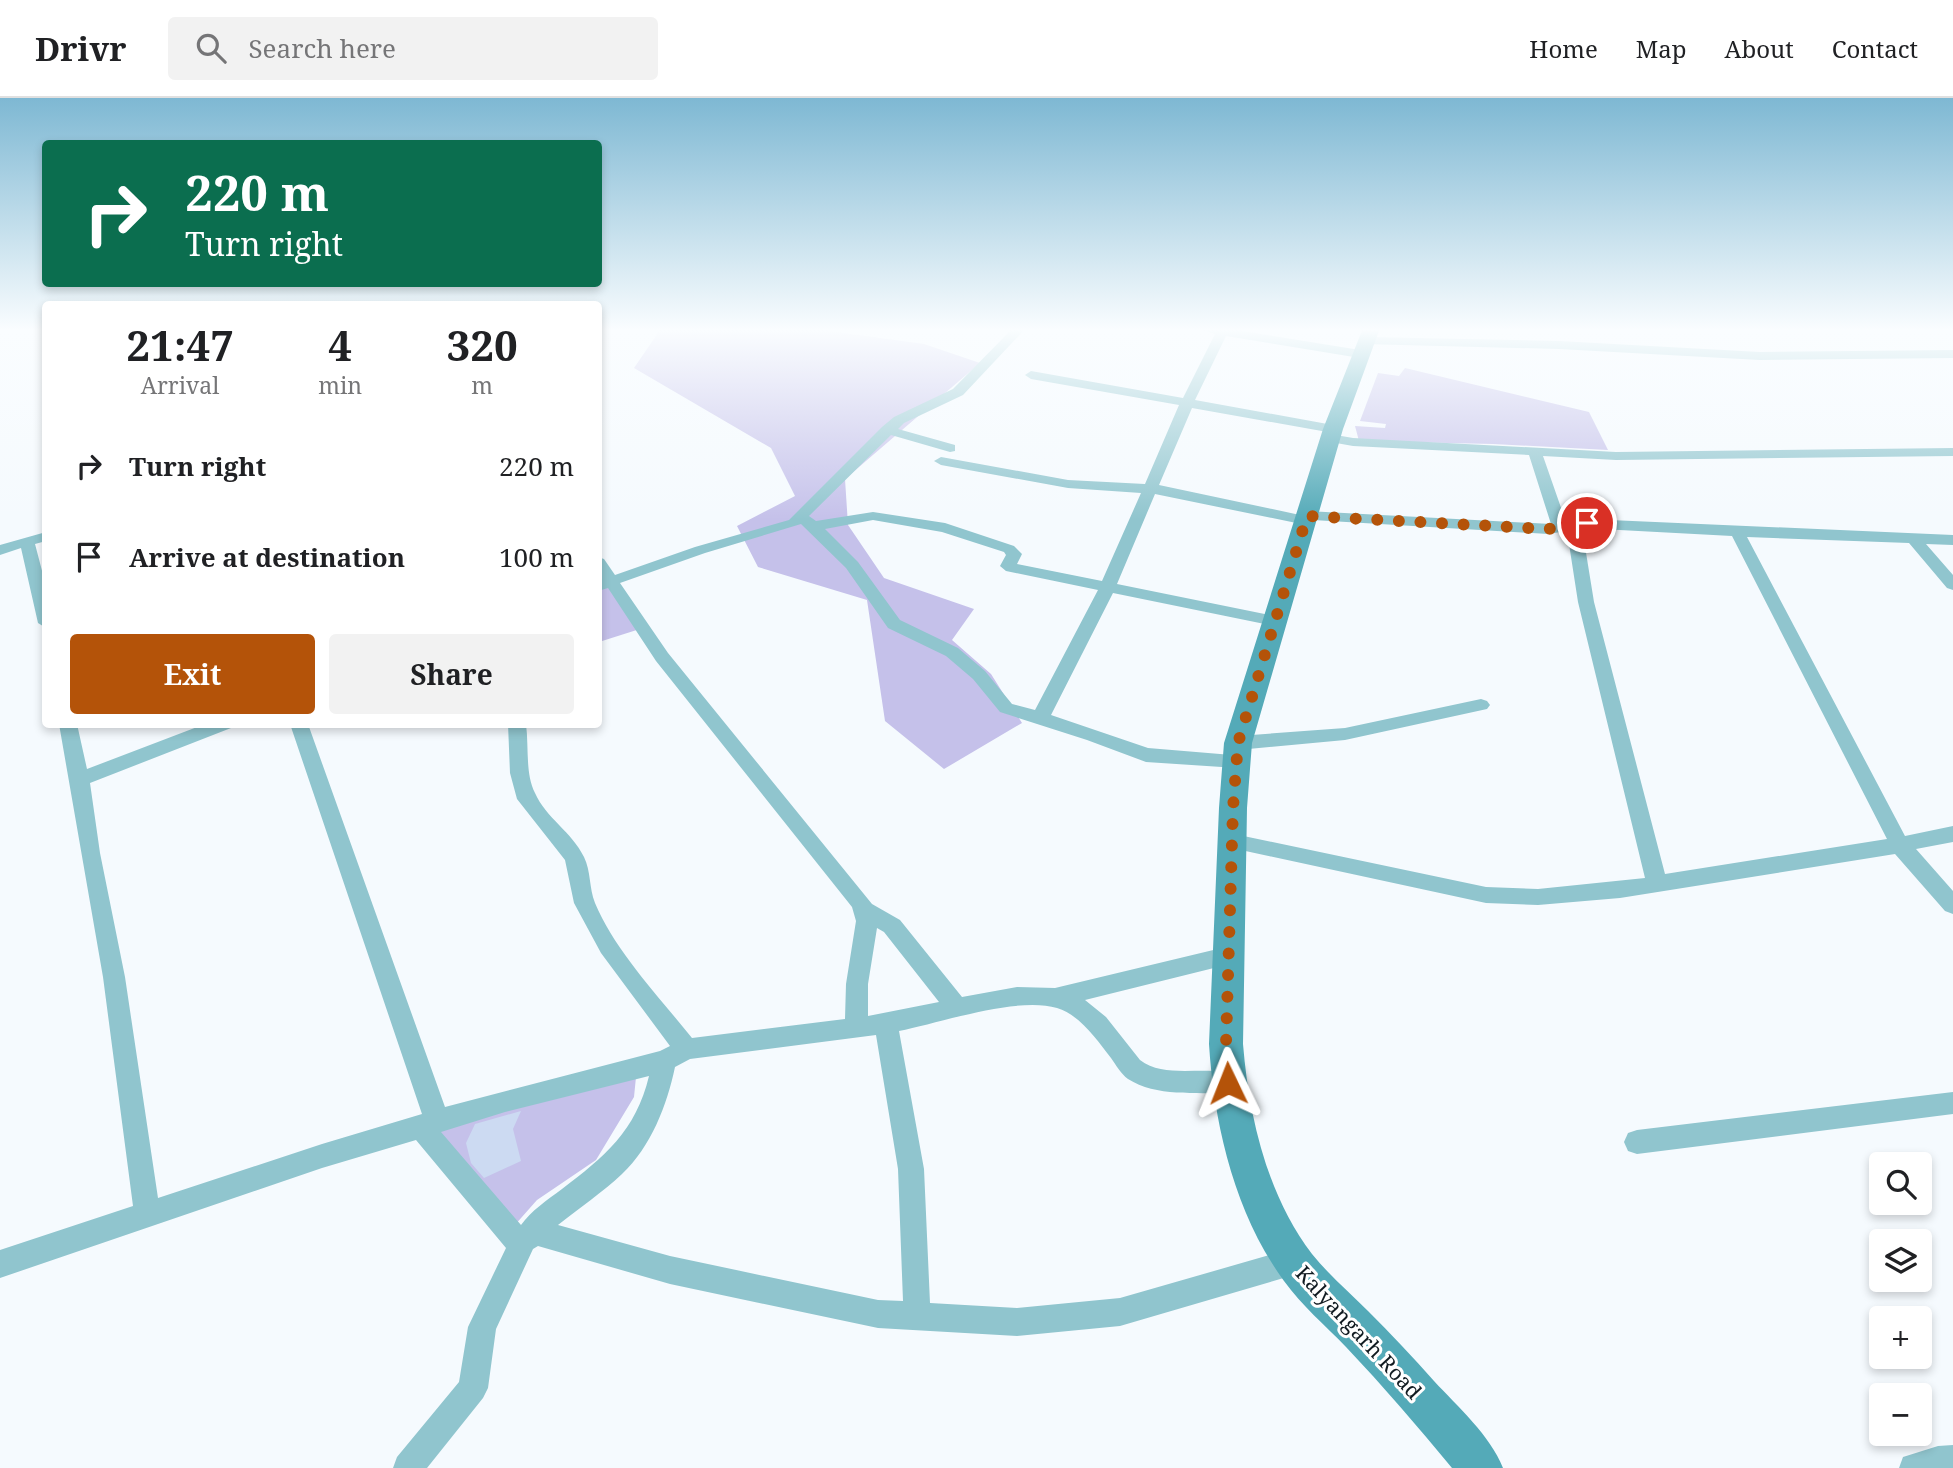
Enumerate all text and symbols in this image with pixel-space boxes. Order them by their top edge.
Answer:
search box [168,17,658,80]
text: Drivr [35,26,126,71]
icon: search [192,29,230,67]
text: Search here [248,30,396,66]
text: Home [1529,32,1598,65]
text: Map [1636,32,1687,65]
text: About [1725,32,1794,65]
text: Contact [1832,32,1918,65]
text: 220 m [185,159,329,225]
icon: right [70,168,161,259]
text: Turn right [185,222,343,265]
text: 21:47 [126,316,234,373]
text: 4 [328,316,352,373]
text: 320 [446,316,518,373]
text: Arrival [141,369,219,401]
text: min [318,369,362,401]
text: m [471,369,493,401]
icon: right [70,447,108,485]
text: Turn right [129,448,266,484]
text: 220 m [499,448,574,484]
pin [1557,493,1617,553]
icon: arrive [1568,504,1606,542]
icon: arrive [70,538,108,576]
text: Arrive at destination [129,539,405,575]
text: 100 m [499,539,574,575]
button: Exit [70,634,315,714]
button: Share [329,634,574,714]
position arrow [1191,1046,1265,1120]
map controls [1869,1152,1932,1446]
button: search [1869,1152,1932,1215]
button: layers [1869,1229,1932,1292]
street label: Kalyangarh Road [1290,1259,1428,1405]
button: + [1869,1306,1932,1369]
button: − [1869,1383,1932,1446]

